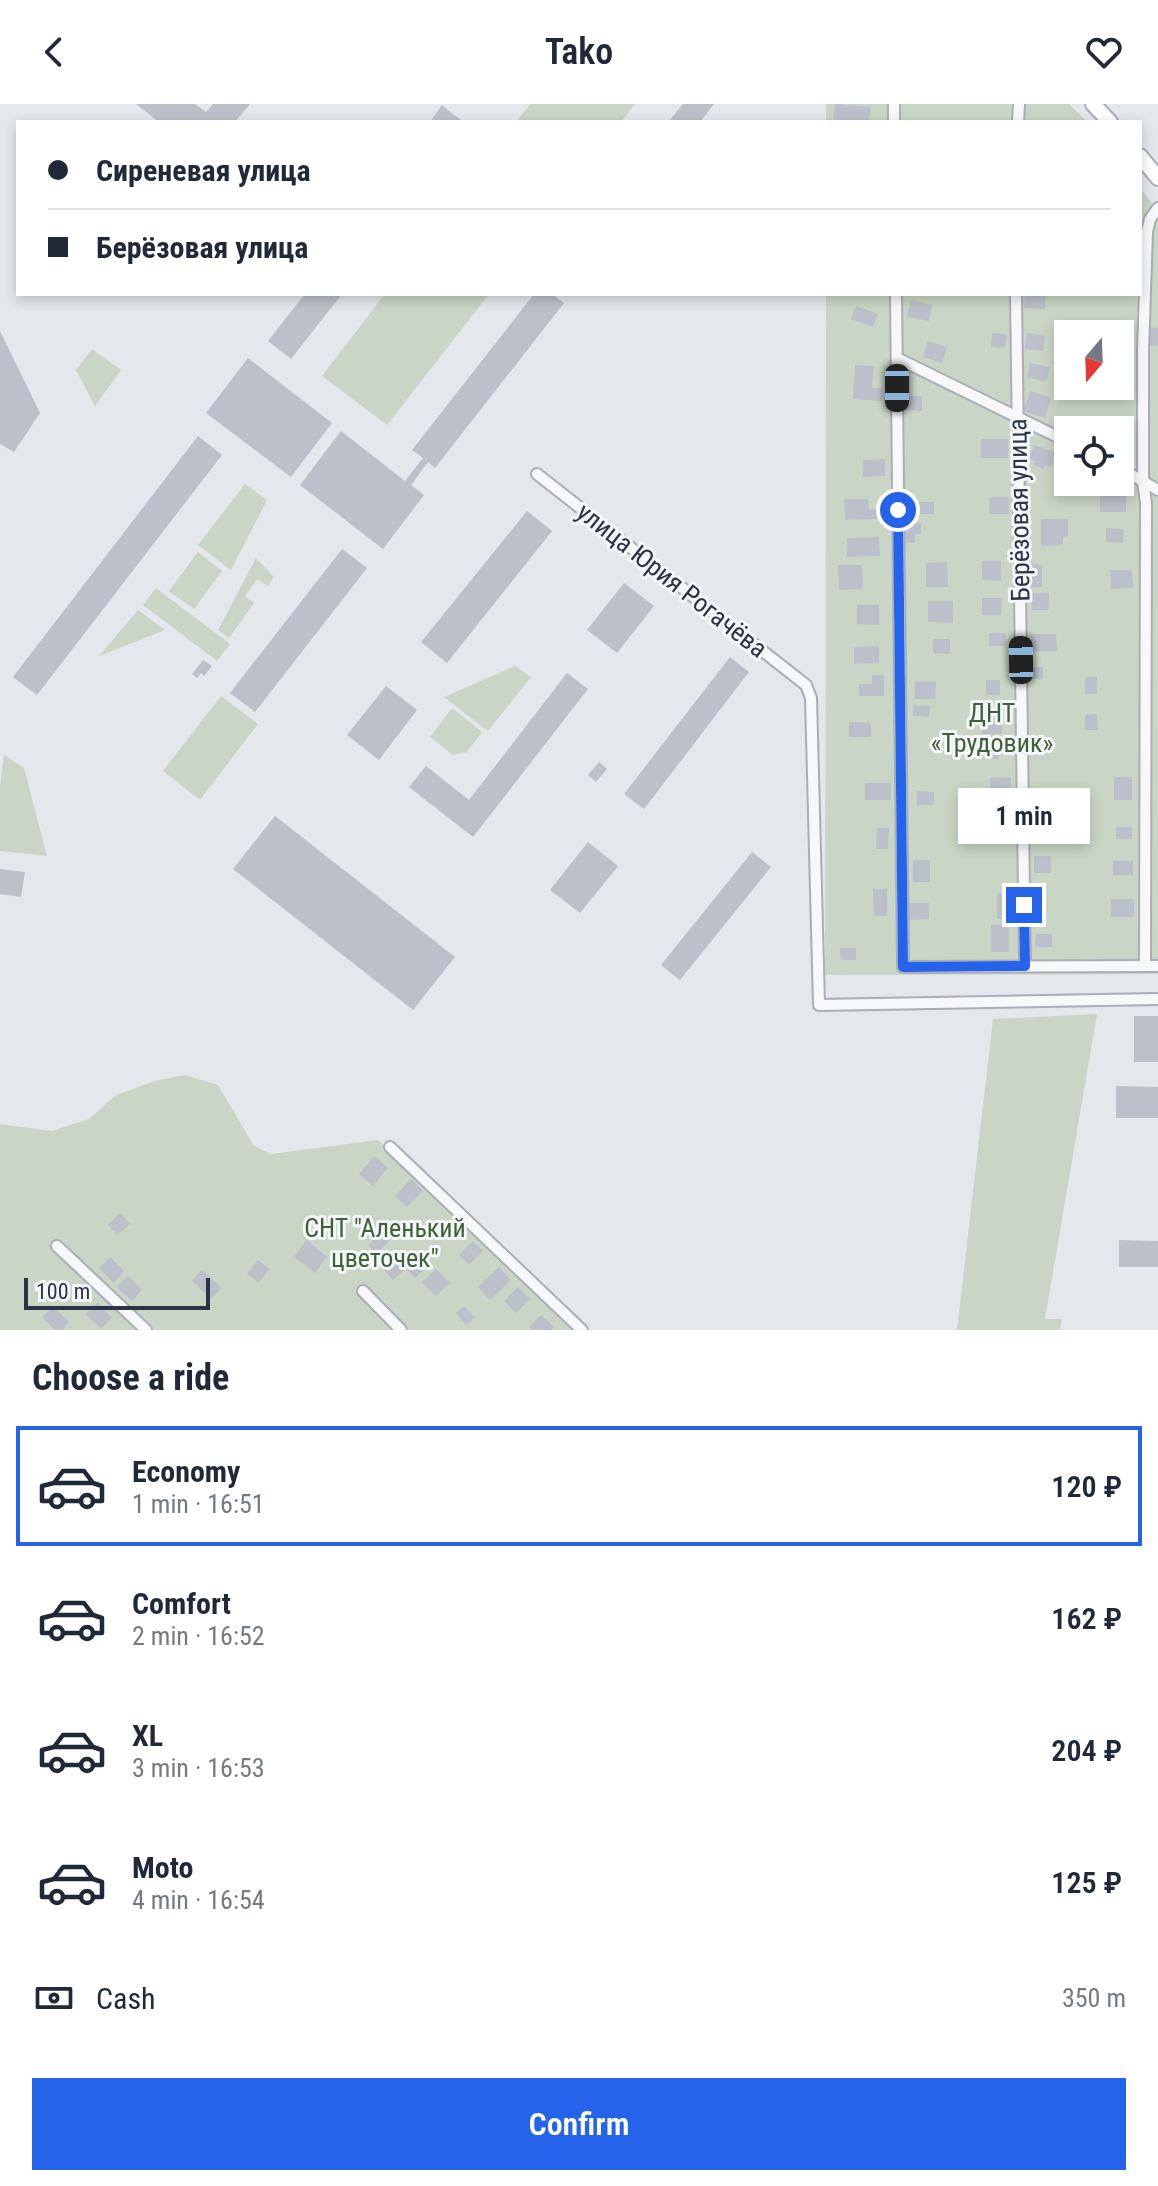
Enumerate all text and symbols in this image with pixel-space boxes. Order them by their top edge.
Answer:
icon: back [32,30,76,74]
icon: heart [1082,30,1126,74]
text: Tako [545,31,613,73]
text: Сиреневая улица [96,153,311,188]
text: Берёзовая улица [96,230,308,265]
north arrow [1054,320,1134,400]
map controls [1054,320,1134,496]
car [885,364,909,412]
button: locate [1054,416,1134,496]
street label: Берёзовая улица [1002,418,1036,602]
route start [880,492,916,528]
street label: улица Юрия Рогачёва [571,496,773,664]
car [1009,636,1033,684]
park label: ДНТ «Трудовик» [931,698,1053,758]
callout: 1 min [958,789,1090,845]
text: 1 min [995,801,1053,831]
route end [1006,887,1042,923]
park label: СНТ "Аленький цветочек" [304,1213,466,1273]
scale bar [24,1274,210,1310]
text: 100 m [36,1279,90,1304]
text: Choose a ride [32,1357,229,1399]
icon: car [36,1450,108,1522]
text: Economy [132,1454,240,1489]
text: 120 ₽ [1051,1469,1122,1504]
text: 1 min · 16:51 [132,1489,265,1519]
icon: car [36,1582,108,1654]
text: Comfort [132,1586,231,1621]
text: 162 ₽ [1051,1601,1122,1636]
text: 2 min · 16:52 [132,1621,265,1651]
icon: car [36,1714,108,1786]
text: XL [132,1718,163,1753]
text: 204 ₽ [1051,1733,1122,1768]
text: 3 min · 16:53 [132,1753,265,1783]
icon: car [36,1846,108,1918]
text: Moto [132,1850,193,1885]
text: 125 ₽ [1051,1865,1122,1900]
text: 4 min · 16:54 [132,1885,265,1915]
icon: cash [32,1976,76,2020]
text: Cash [96,1981,156,2016]
text: 350 m [1062,1983,1126,2013]
button: Confirm [32,2078,1126,2170]

